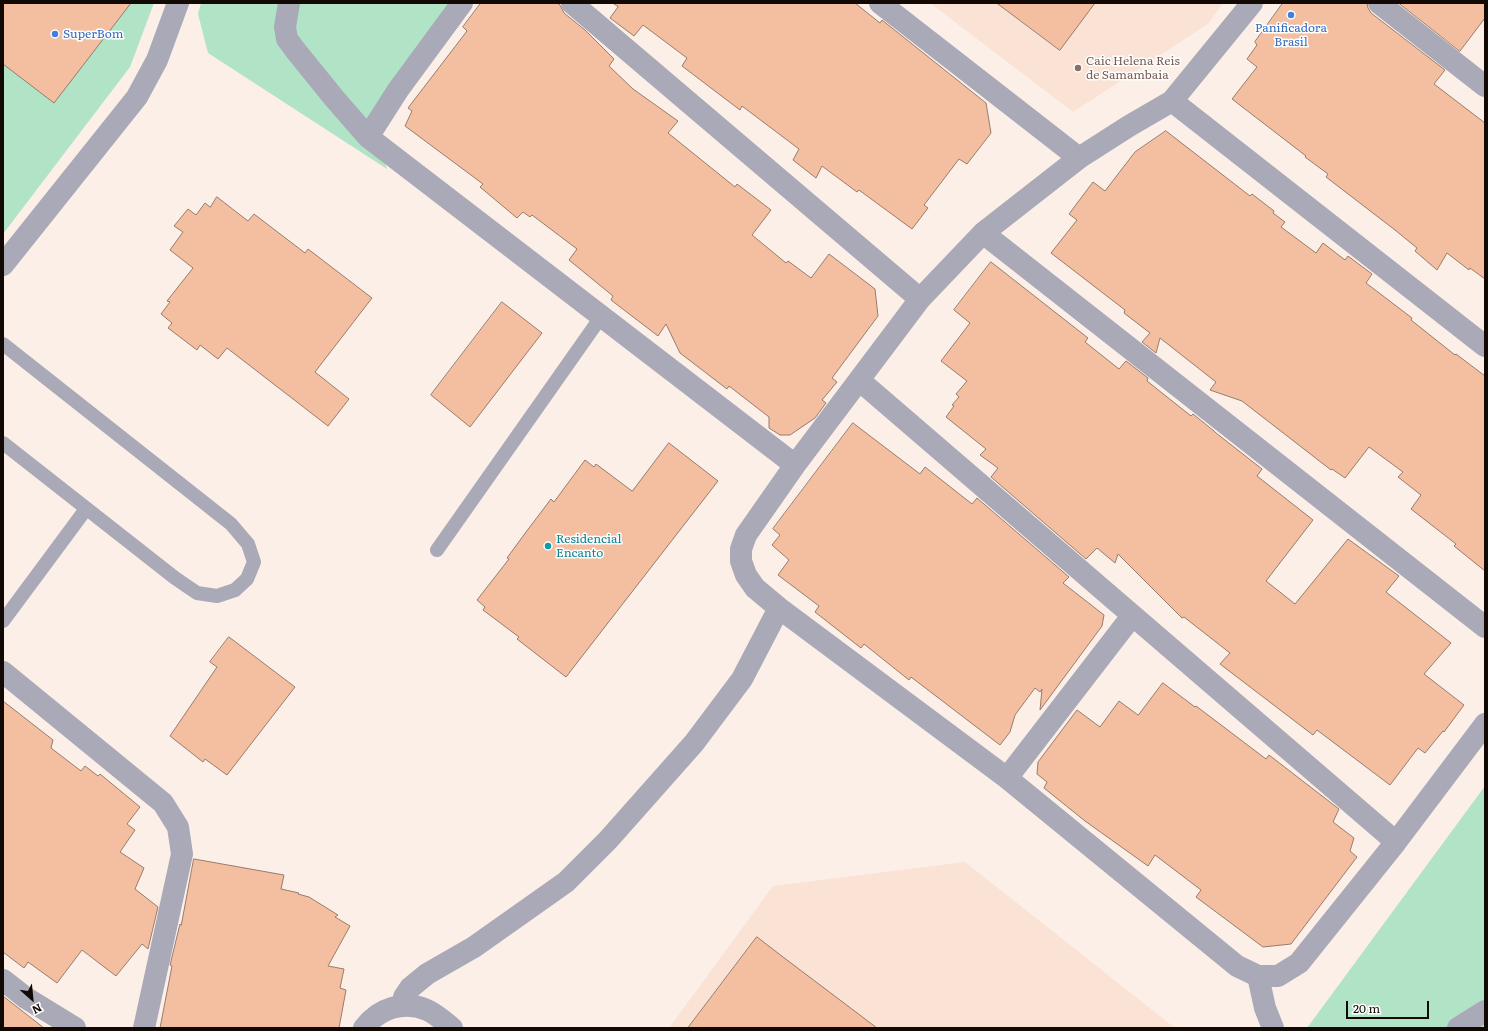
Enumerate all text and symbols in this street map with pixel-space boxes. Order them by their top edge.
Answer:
marker: Panificadora Brasil [1286,10,1296,20]
place label: Panificadora Brasil [1255,21,1327,49]
place label: SuperBom [63,27,123,41]
marker: SuperBom [50,29,60,39]
place label: Caic Helena Reis de Samambaia [1086,54,1180,82]
marker: Caic Helena Reis de Samambaia [1073,63,1083,73]
place label: Residencial Encanto [556,532,621,560]
marker: Residencial Encanto [543,541,553,551]
north arrow [12,979,52,1019]
scale bar [1348,993,1431,1019]
text: 20 m [1353,999,1380,1017]
text: N [30,1000,45,1019]

